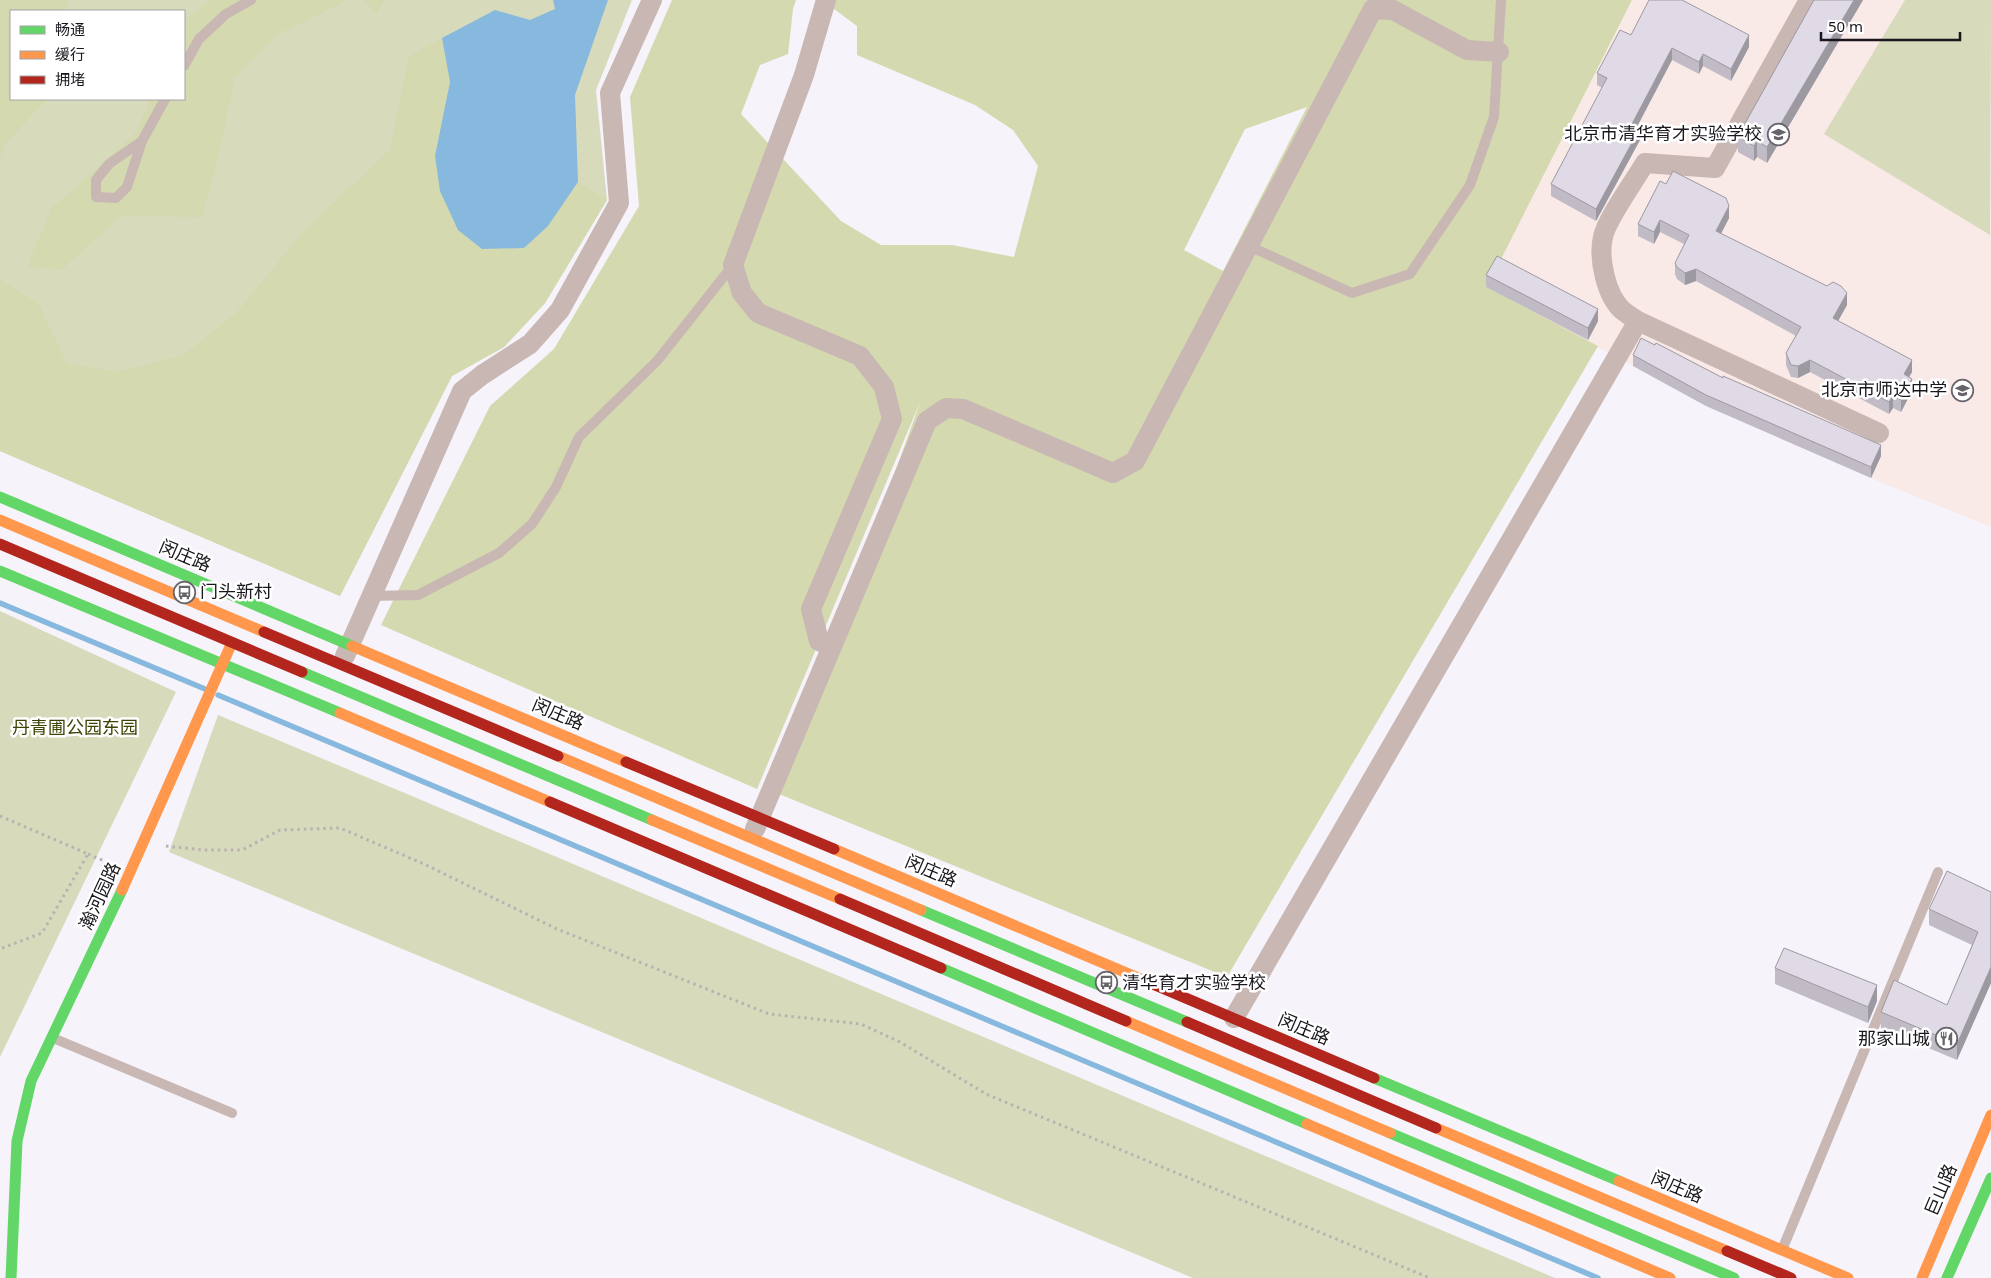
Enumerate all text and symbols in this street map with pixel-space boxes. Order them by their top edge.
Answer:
legend [10,10,185,100]
scale bar [1821,10,1960,42]
text: 50 m [1828,16,1863,36]
text: 畅通 [55,19,85,39]
text: 缓行 [55,44,85,64]
text: 拥堵 [55,69,85,89]
place label: 北京市清华育才实验学校 [1564,121,1762,145]
school or university icon: 北京市清华育才实验学校 [1766,122,1790,146]
place label: 北京市师达中学 [1821,377,1947,401]
school or university icon: 北京市师达中学 [1951,378,1975,402]
street label: 闵庄路 [156,533,215,577]
place label: 门头新村 [200,579,272,603]
bus stop icon: 门头新村 [172,580,196,604]
street label: 闵庄路 [529,691,588,735]
park label: 丹青圃公园东园 [12,715,138,739]
street label: 闵庄路 [902,848,961,892]
street label: 瀚河园路 [73,858,125,933]
place label: 清华育才实验学校 [1122,970,1266,994]
bus stop icon: 清华育才实验学校 [1094,971,1118,995]
street label: 闵庄路 [1275,1006,1334,1050]
place label: 那家山城 [1858,1026,1930,1050]
restaurant icon: 那家山城 [1934,1027,1958,1051]
street label: 巨山路 [1918,1160,1962,1219]
street label: 闵庄路 [1648,1164,1707,1208]

